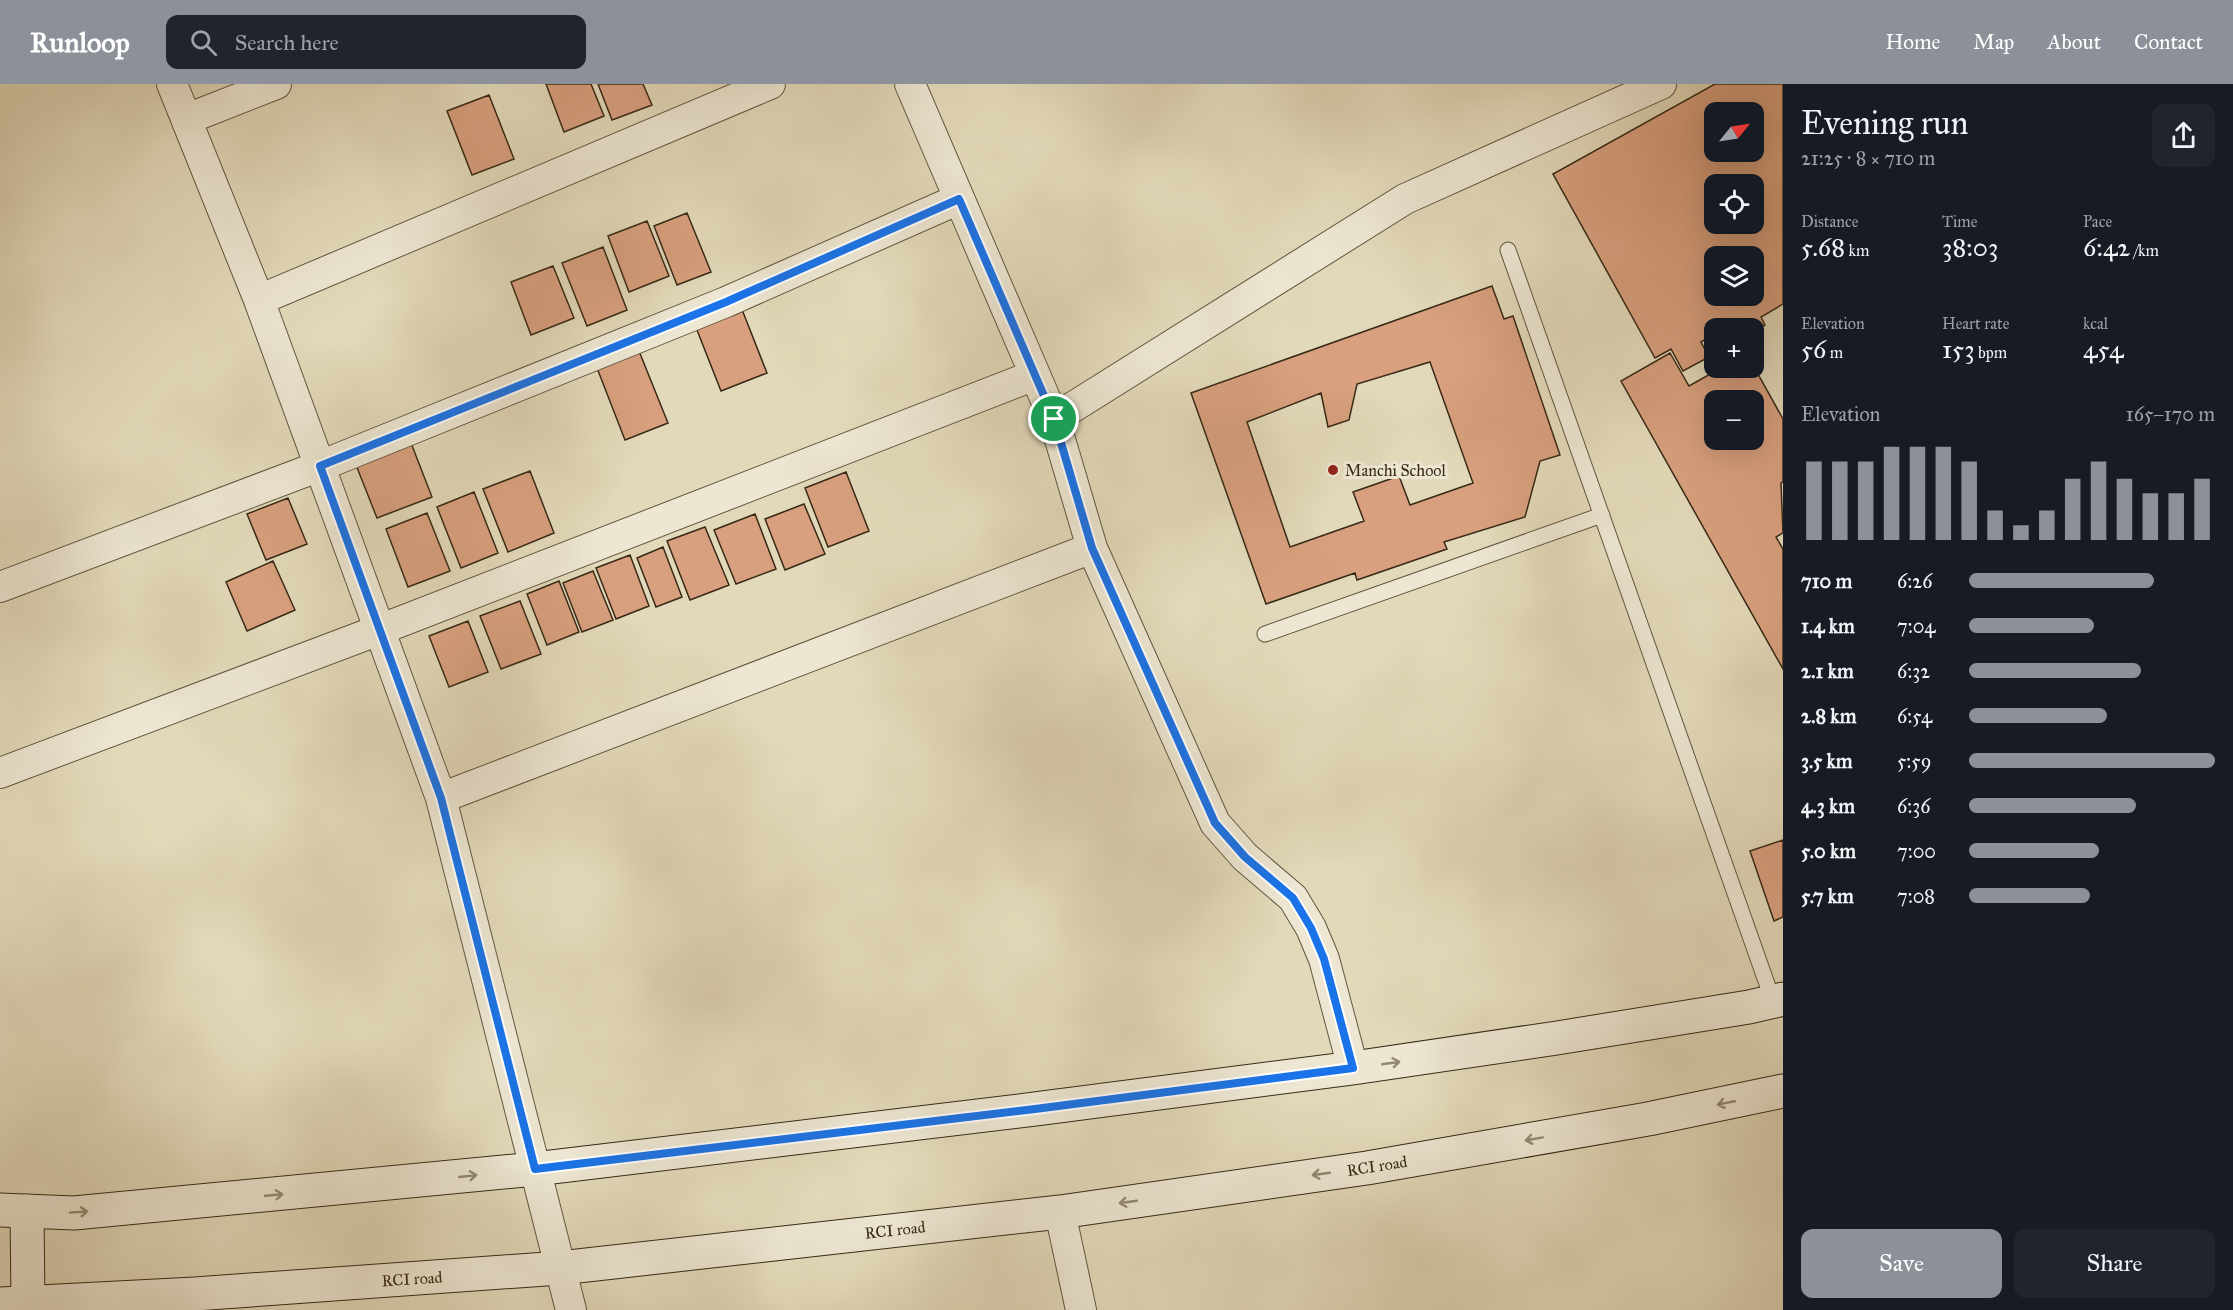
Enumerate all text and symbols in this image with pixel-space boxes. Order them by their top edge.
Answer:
search box [166,15,586,69]
text: Runloop [30,25,130,60]
icon: search [187,26,220,59]
text: Search here [235,29,339,56]
text: Home [1885,29,1940,55]
text: Map [1973,29,2014,55]
text: About [2047,29,2101,55]
text: Contact [2134,29,2203,55]
north arrow [1704,102,1764,162]
map controls [1704,102,1764,450]
text: Evening run [1801,103,1968,143]
button: share [2152,104,2215,167]
text: 21:25 · 8 × 710 m [1801,146,1935,170]
button: locate [1704,174,1764,234]
text: Distance [1801,212,1858,231]
text: Time [1942,212,1977,231]
text: Pace [2083,212,2112,231]
text: 5.68 [1801,231,1845,263]
text: 38:03 [1942,231,1998,263]
text: 6:42 [2083,231,2130,263]
text: km [1845,241,1869,260]
text: /km [2130,241,2159,260]
button: layers [1704,246,1764,306]
text: Elevation [1801,314,1865,333]
text: Heart rate [1942,314,2009,333]
text: kcal [2083,314,2108,333]
button: + [1704,318,1764,378]
text: 56 [1801,333,1826,365]
text: 153 [1942,333,1975,365]
text: 454 [2083,333,2123,365]
text: m [1826,343,1843,362]
text: bpm [1975,343,2007,362]
button: − [1704,390,1764,450]
pin [1028,393,1079,444]
icon: arrive [1037,402,1070,435]
text: Elevation [1801,402,1880,426]
text: 165–170 m [2126,402,2215,426]
place label: Manchi School [1345,461,1446,480]
marker: Manchi School [1326,463,1340,477]
text: 710 m [1801,569,1852,593]
text: 6:26 [1897,569,1932,593]
text: 1.4 km [1801,614,1855,638]
text: 7:04 [1897,614,1936,638]
text: 2.1 km [1801,659,1854,683]
text: 6:32 [1897,659,1930,683]
text: 2.8 km [1801,704,1856,728]
text: 6:54 [1897,704,1932,728]
text: 3.5 km [1801,749,1853,773]
text: 5:59 [1897,749,1931,773]
text: 4.3 km [1801,794,1855,818]
text: 6:36 [1897,794,1931,818]
text: 5.0 km [1801,839,1856,863]
text: 7:00 [1897,839,1936,863]
text: 5.7 km [1801,884,1854,908]
text: 7:08 [1897,884,1935,908]
one-way arrow [1380,1057,1400,1068]
one-way arrow [1716,1098,1736,1109]
one-way arrow [1525,1133,1544,1144]
street label: RCI road [1345,1152,1409,1180]
one-way arrow [1312,1169,1331,1180]
one-way arrow [457,1170,477,1181]
one-way arrow [263,1189,283,1200]
one-way arrow [1119,1196,1138,1207]
one-way arrow [69,1206,89,1217]
street label: RCI road [864,1217,926,1243]
button: Save [1801,1229,2002,1298]
button: Share [2014,1229,2215,1298]
street label: RCI road [381,1267,443,1291]

